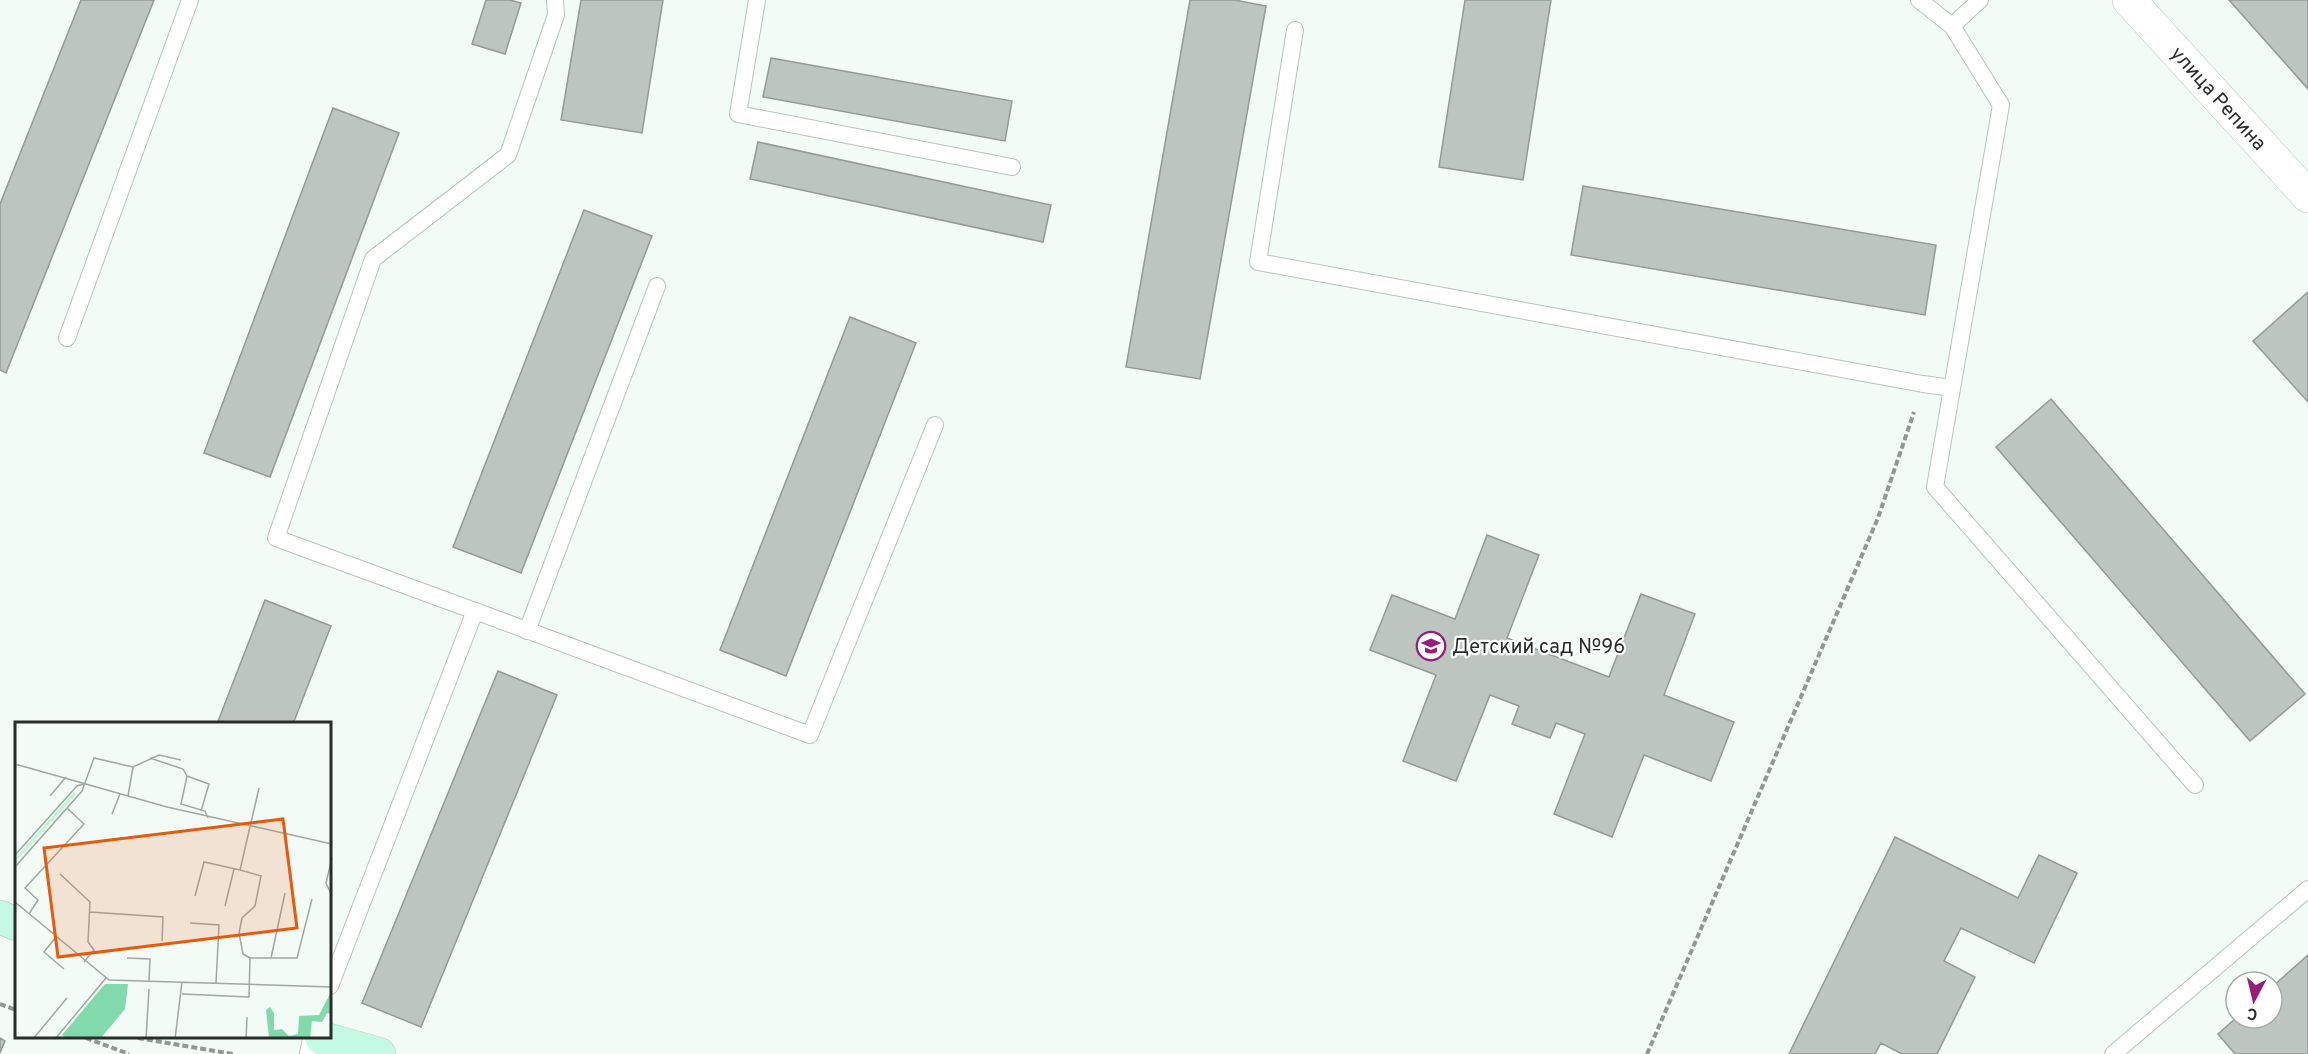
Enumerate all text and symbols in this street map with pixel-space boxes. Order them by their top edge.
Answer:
street label: улица Репина [2164,42,2271,157]
school or university icon: Детский сад №96 [1415,630,1447,662]
place label: Детский сад №96 [1452,635,1625,661]
inset map [15,722,332,1039]
north arrow [2224,970,2284,1030]
text: С [2246,1002,2259,1023]

